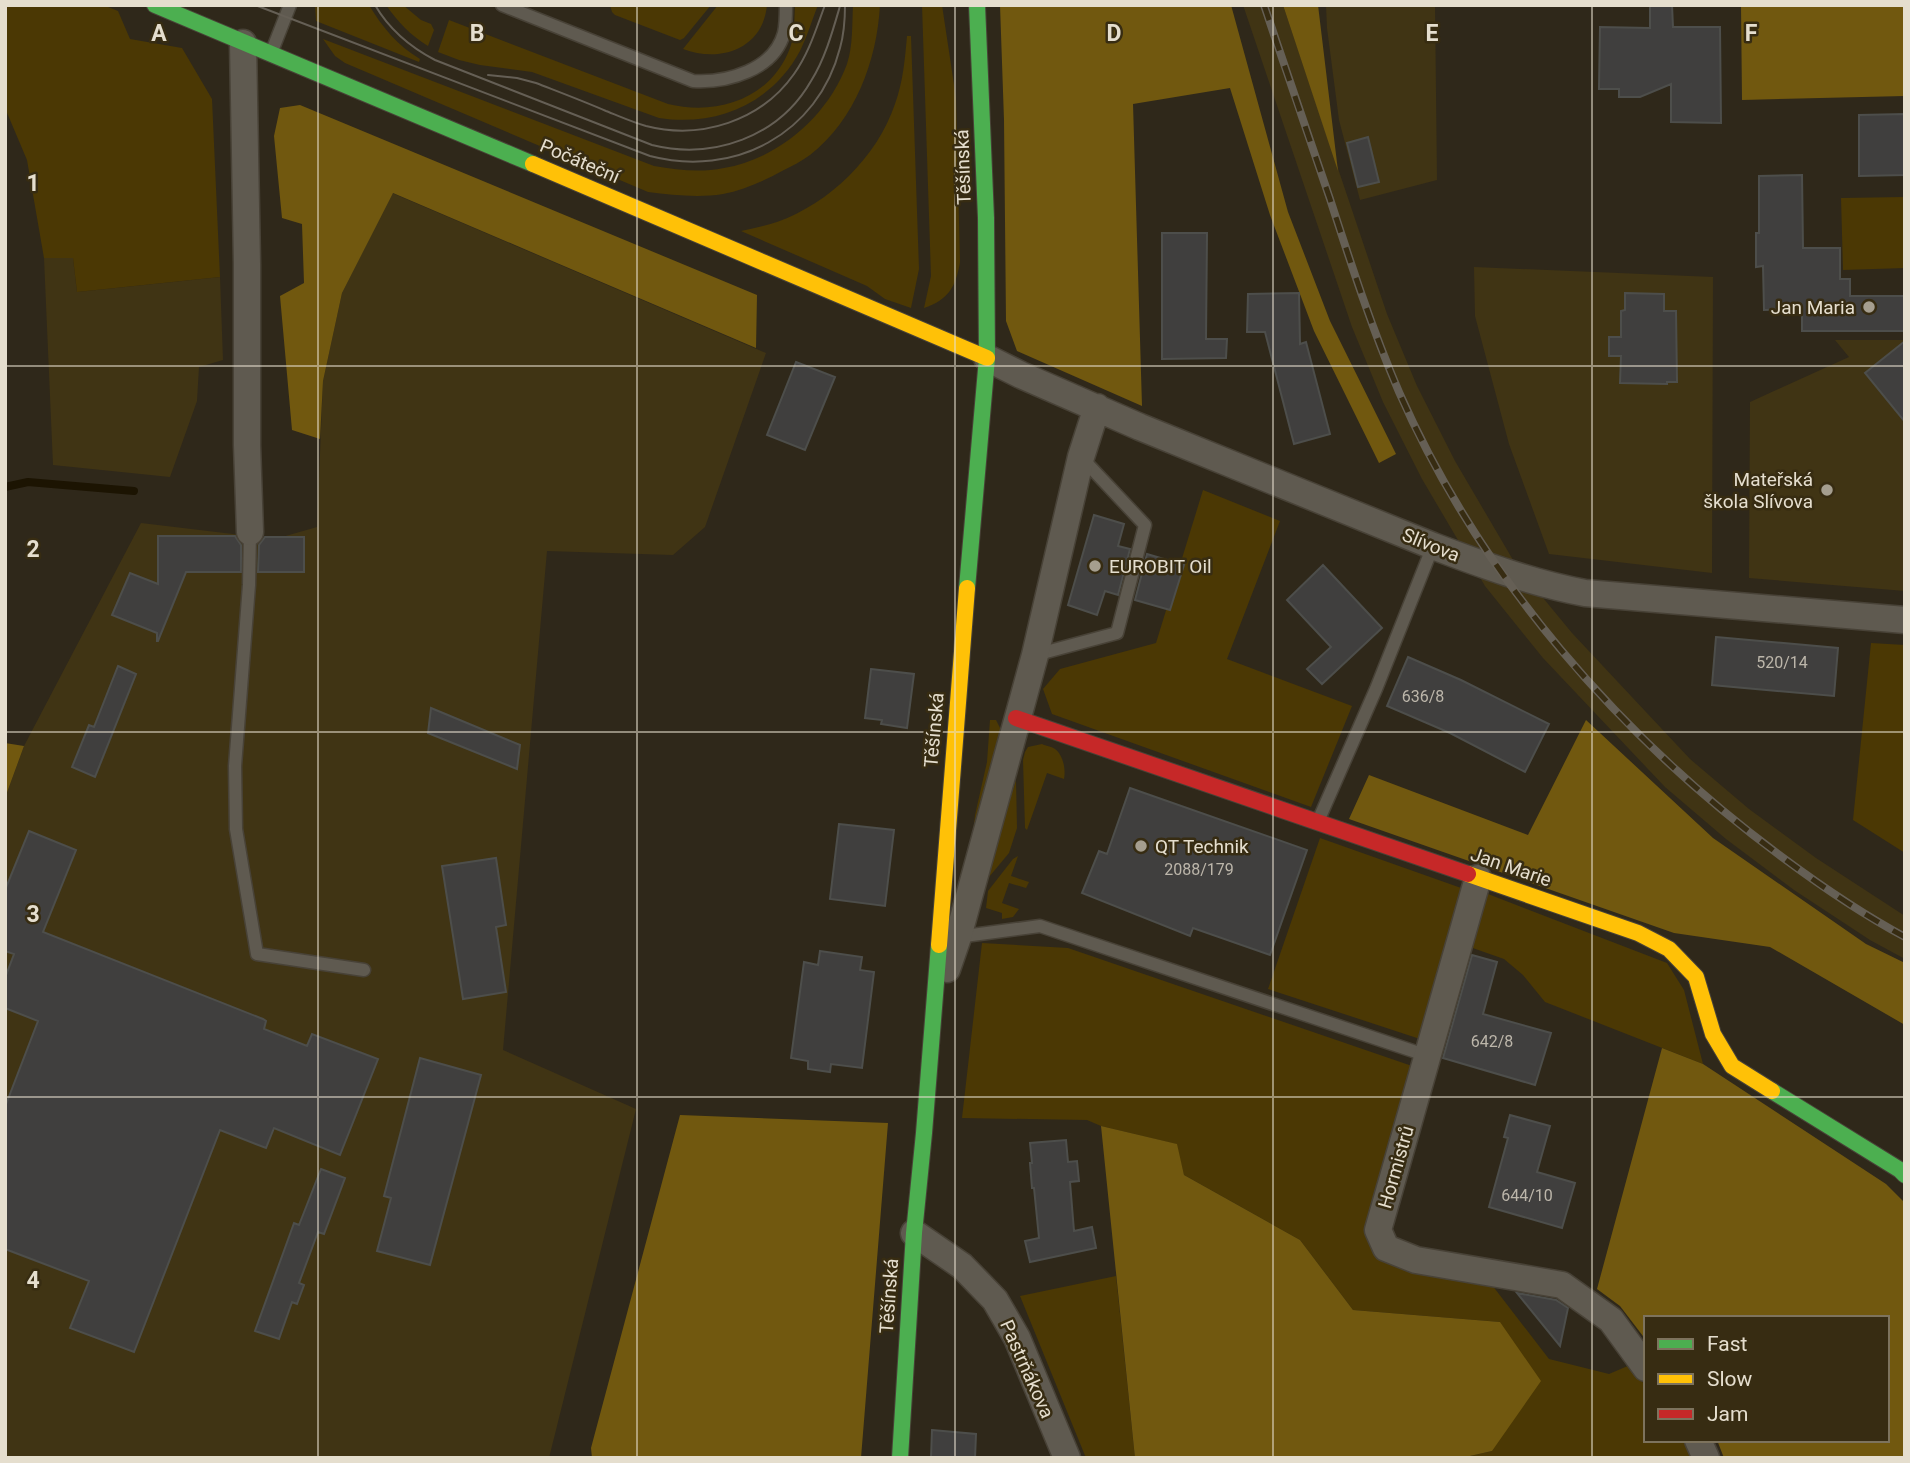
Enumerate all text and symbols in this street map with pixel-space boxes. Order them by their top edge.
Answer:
text: A [151,20,167,47]
text: B [470,20,484,47]
text: C [788,20,804,47]
text: D [1107,20,1121,47]
text: E [1426,20,1439,47]
text: F [1745,20,1758,47]
street label: Těšínská [950,129,976,205]
street label: Počáteční [537,134,625,189]
text: 1 [26,170,40,197]
place label: Jan Maria [1771,296,1855,319]
marker: Jan Maria [1861,299,1877,315]
place label: Mateřská škola Slívova [1703,468,1813,513]
marker: Mateřská škola Slívova [1819,482,1835,498]
street label: Slívova [1399,523,1463,567]
text: 2 [26,536,40,563]
place label: EUROBIT Oil [1109,555,1212,578]
marker: EUROBIT Oil [1087,558,1103,574]
house number: 520/14 [1756,653,1808,672]
house number: 636/8 [1402,687,1444,706]
street label: Těšínská [919,692,949,768]
place label: QT Technik [1155,835,1249,858]
marker: QT Technik [1133,838,1149,854]
street label: Jan Marie [1467,842,1555,892]
house number: 2088/179 [1164,860,1234,879]
text: 3 [26,901,40,928]
house number: 642/8 [1471,1032,1513,1051]
street label: Hormistrů [1373,1123,1419,1211]
house number: 644/10 [1501,1186,1553,1205]
street label: Těšínská [875,1258,903,1334]
text: 4 [26,1267,40,1294]
street label: Pastrňákova [995,1316,1059,1422]
legend [1644,1316,1889,1442]
text: Fast [1707,1332,1748,1356]
text: Slow [1707,1367,1753,1391]
text: Jam [1707,1402,1748,1426]

